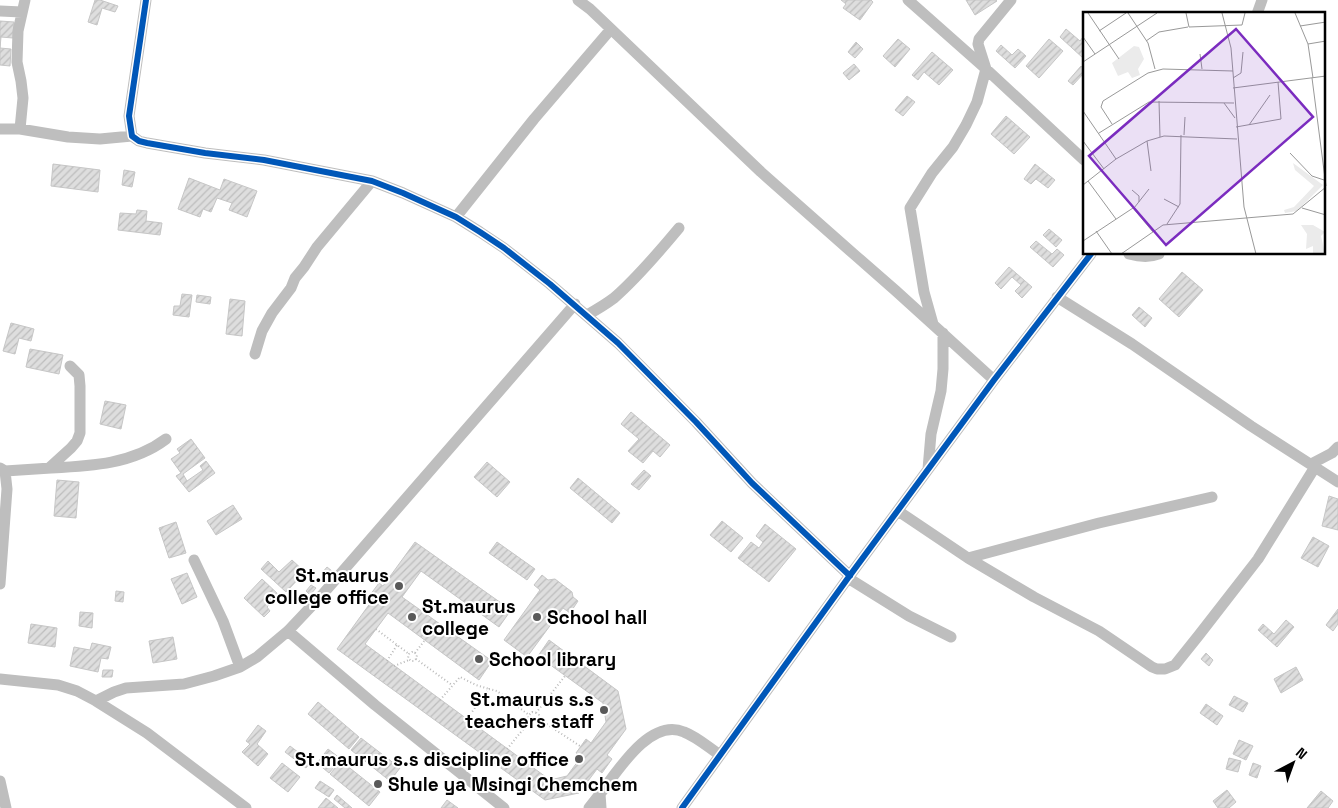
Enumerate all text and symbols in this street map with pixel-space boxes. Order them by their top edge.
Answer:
inset map [1083,12,1326,255]
place label: St.maurus college office [265,563,389,610]
marker: St.maurus college office [393,580,405,592]
place label: St.maurus college [422,594,516,641]
place label: School hall [547,605,647,630]
marker: St.maurus college [406,611,418,623]
marker: School hall [531,611,543,623]
place label: School library [489,647,616,672]
marker: School library [473,653,485,665]
place label: St.maurus s.s teachers staff [465,687,594,734]
marker: St.maurus s.s teachers staff [598,704,610,716]
north arrow [1268,738,1318,788]
text: N [1292,743,1311,763]
place label: St.maurus s.s discipline office [295,747,569,772]
marker: St.maurus s.s discipline office [573,753,585,765]
place label: Shule ya Msingi Chemchem [388,772,638,797]
marker: Shule ya Msingi Chemchem [372,778,384,790]

